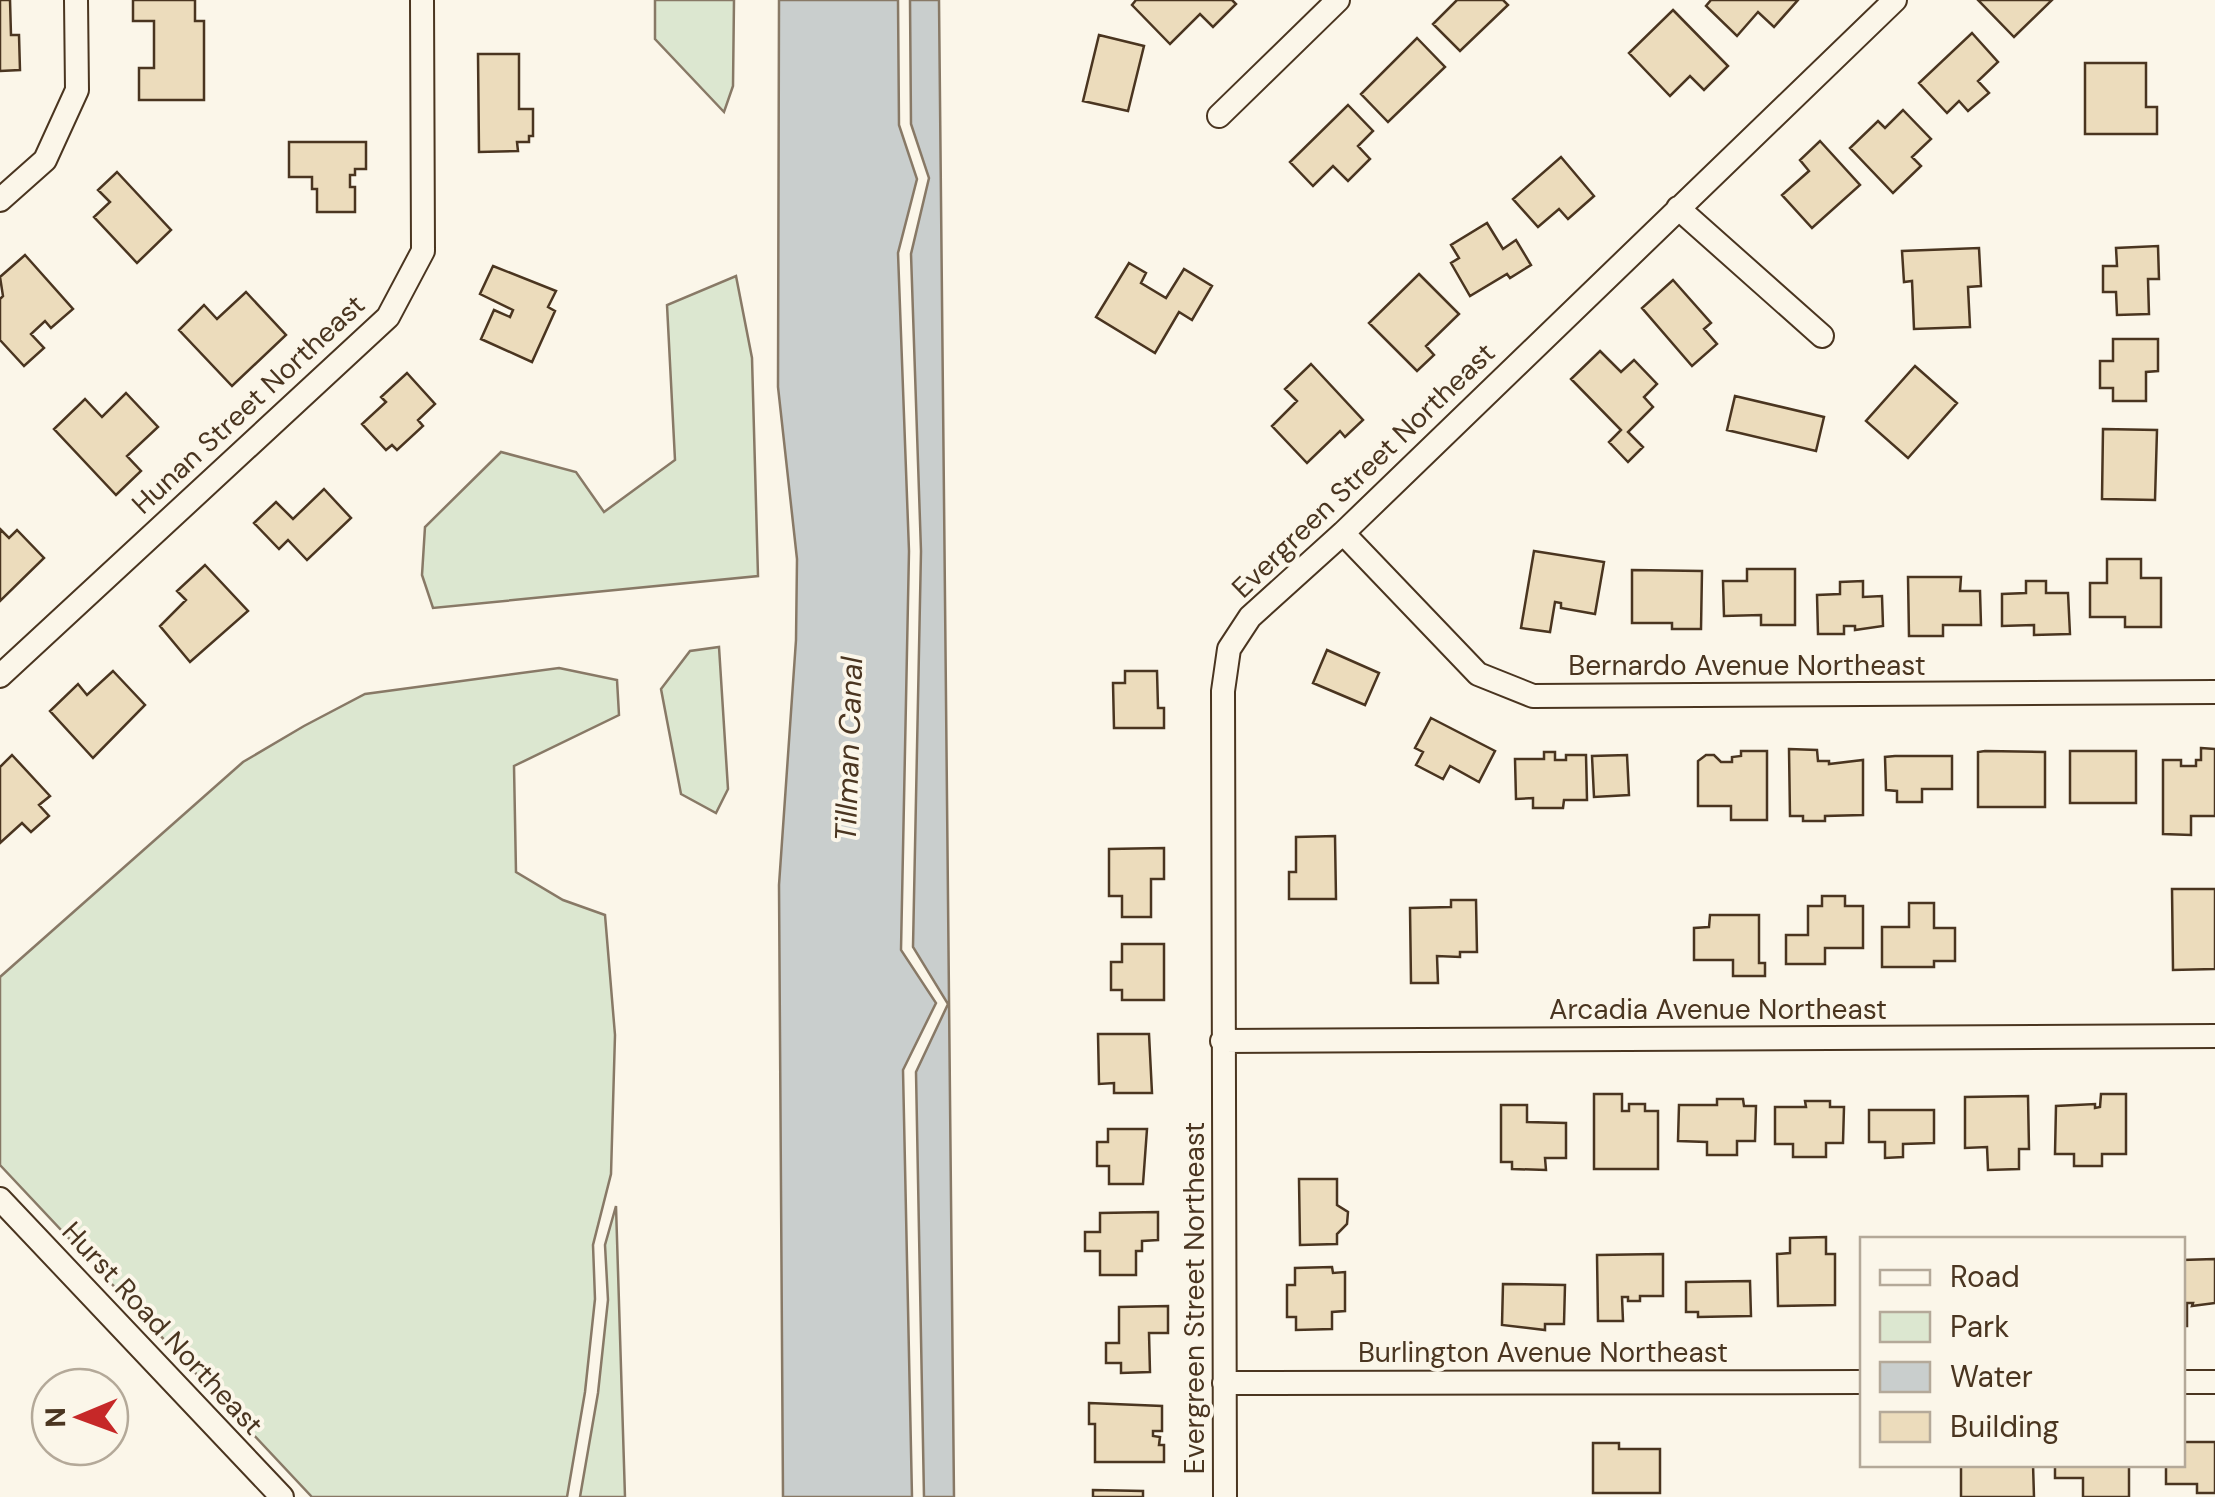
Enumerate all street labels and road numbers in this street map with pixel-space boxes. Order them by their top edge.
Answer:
street label: Hunan Street Northeast [124,287,373,522]
street label: Evergreen Street Northeast [1224,335,1503,606]
street label: Bernardo Avenue Northeast [1568,647,1926,684]
street label: Arcadia Avenue Northeast [1549,991,1887,1028]
street label: Evergreen Street Northeast [1176,1122,1213,1474]
street label: Hurst Road Northeast [56,1215,270,1441]
street label: Burlington Avenue Northeast [1358,1334,1728,1371]

